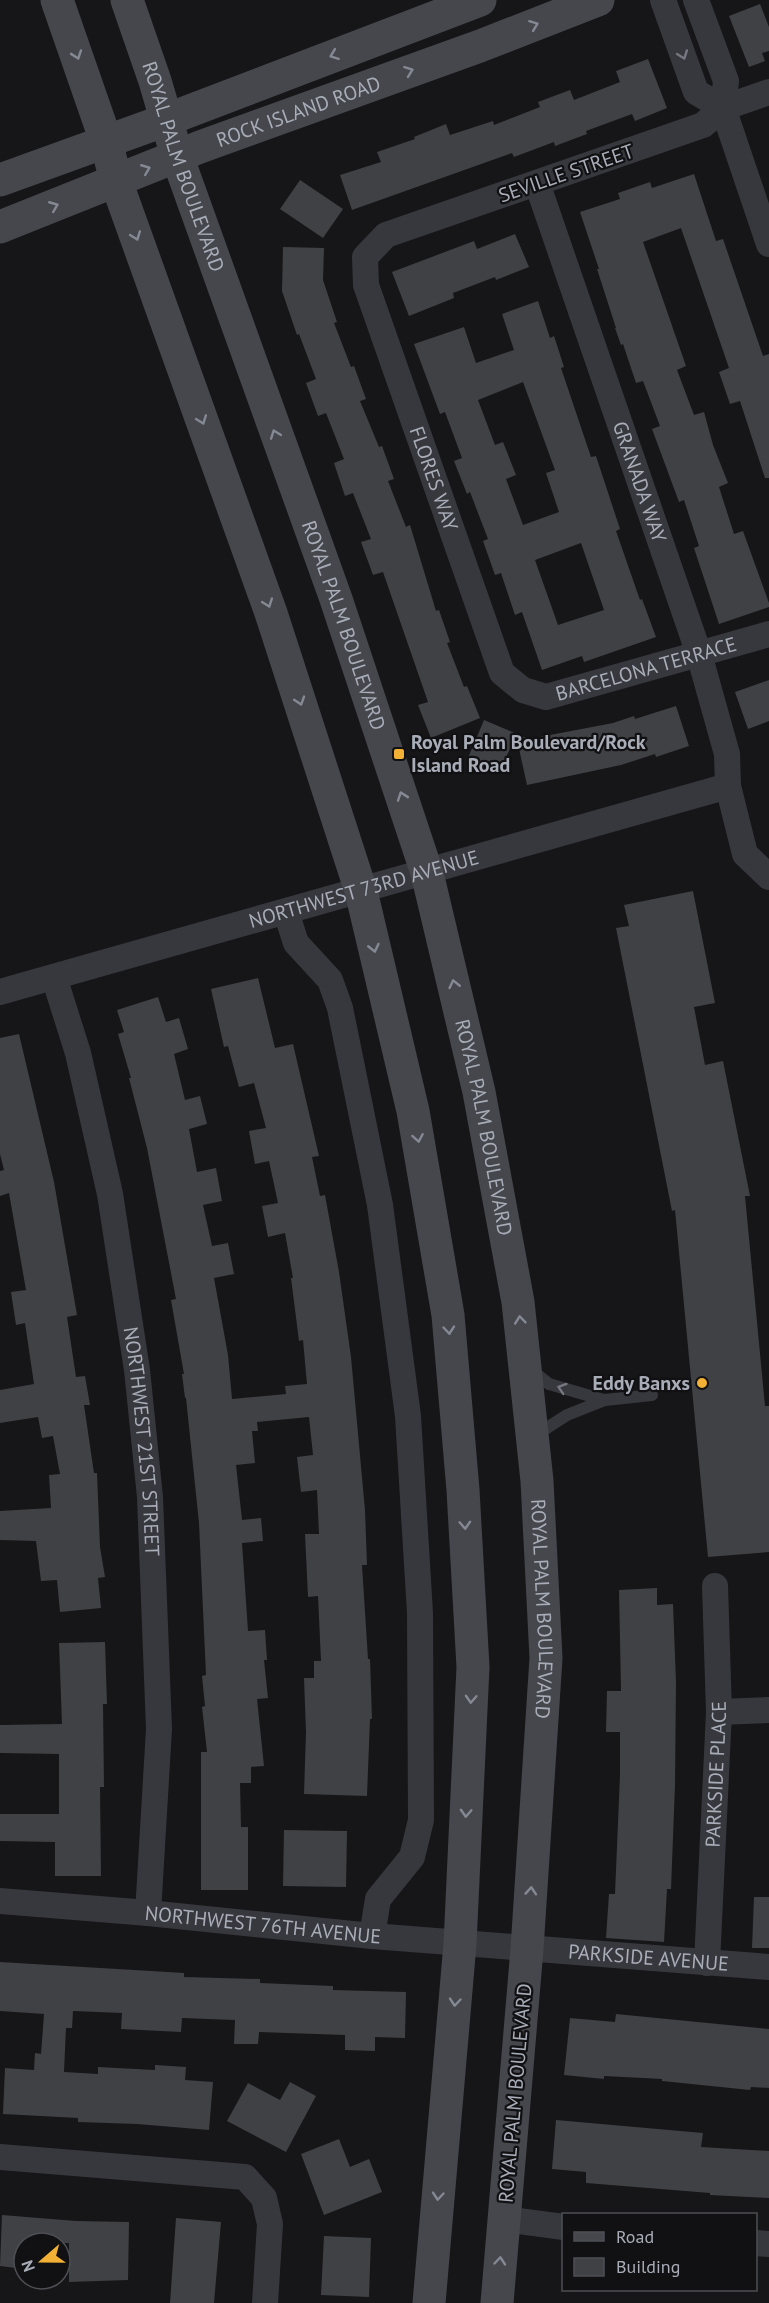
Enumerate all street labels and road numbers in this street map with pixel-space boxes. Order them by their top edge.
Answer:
street label: ROYAL PALM BOULEVARD [136,58,231,275]
street label: ROCK ISLAND ROAD [213,70,384,153]
street label: SEVILLE STREET [495,138,637,208]
street label: GRANADA WAY [607,418,673,547]
street label: FLORES WAY [404,423,464,535]
street label: ROYAL PALM BOULEVARD [296,517,392,734]
street label: BARCELONA TERRACE [552,631,739,707]
street label: NORTHWEST 73RD AVENUE [246,844,482,934]
street label: ROYAL PALM BOULEVARD [449,1017,518,1238]
street label: NORTHWEST 21ST STREET [118,1325,165,1557]
street label: ROYAL PALM BOULEVARD [525,1498,559,1720]
street label: PARKSIDE PLACE [700,1701,732,1848]
street label: NORTHWEST 76TH AVENUE [144,1900,382,1950]
street label: PARKSIDE AVENUE [567,1938,730,1977]
street label: ROYAL PALM BOULEVARD [492,1982,538,2204]

